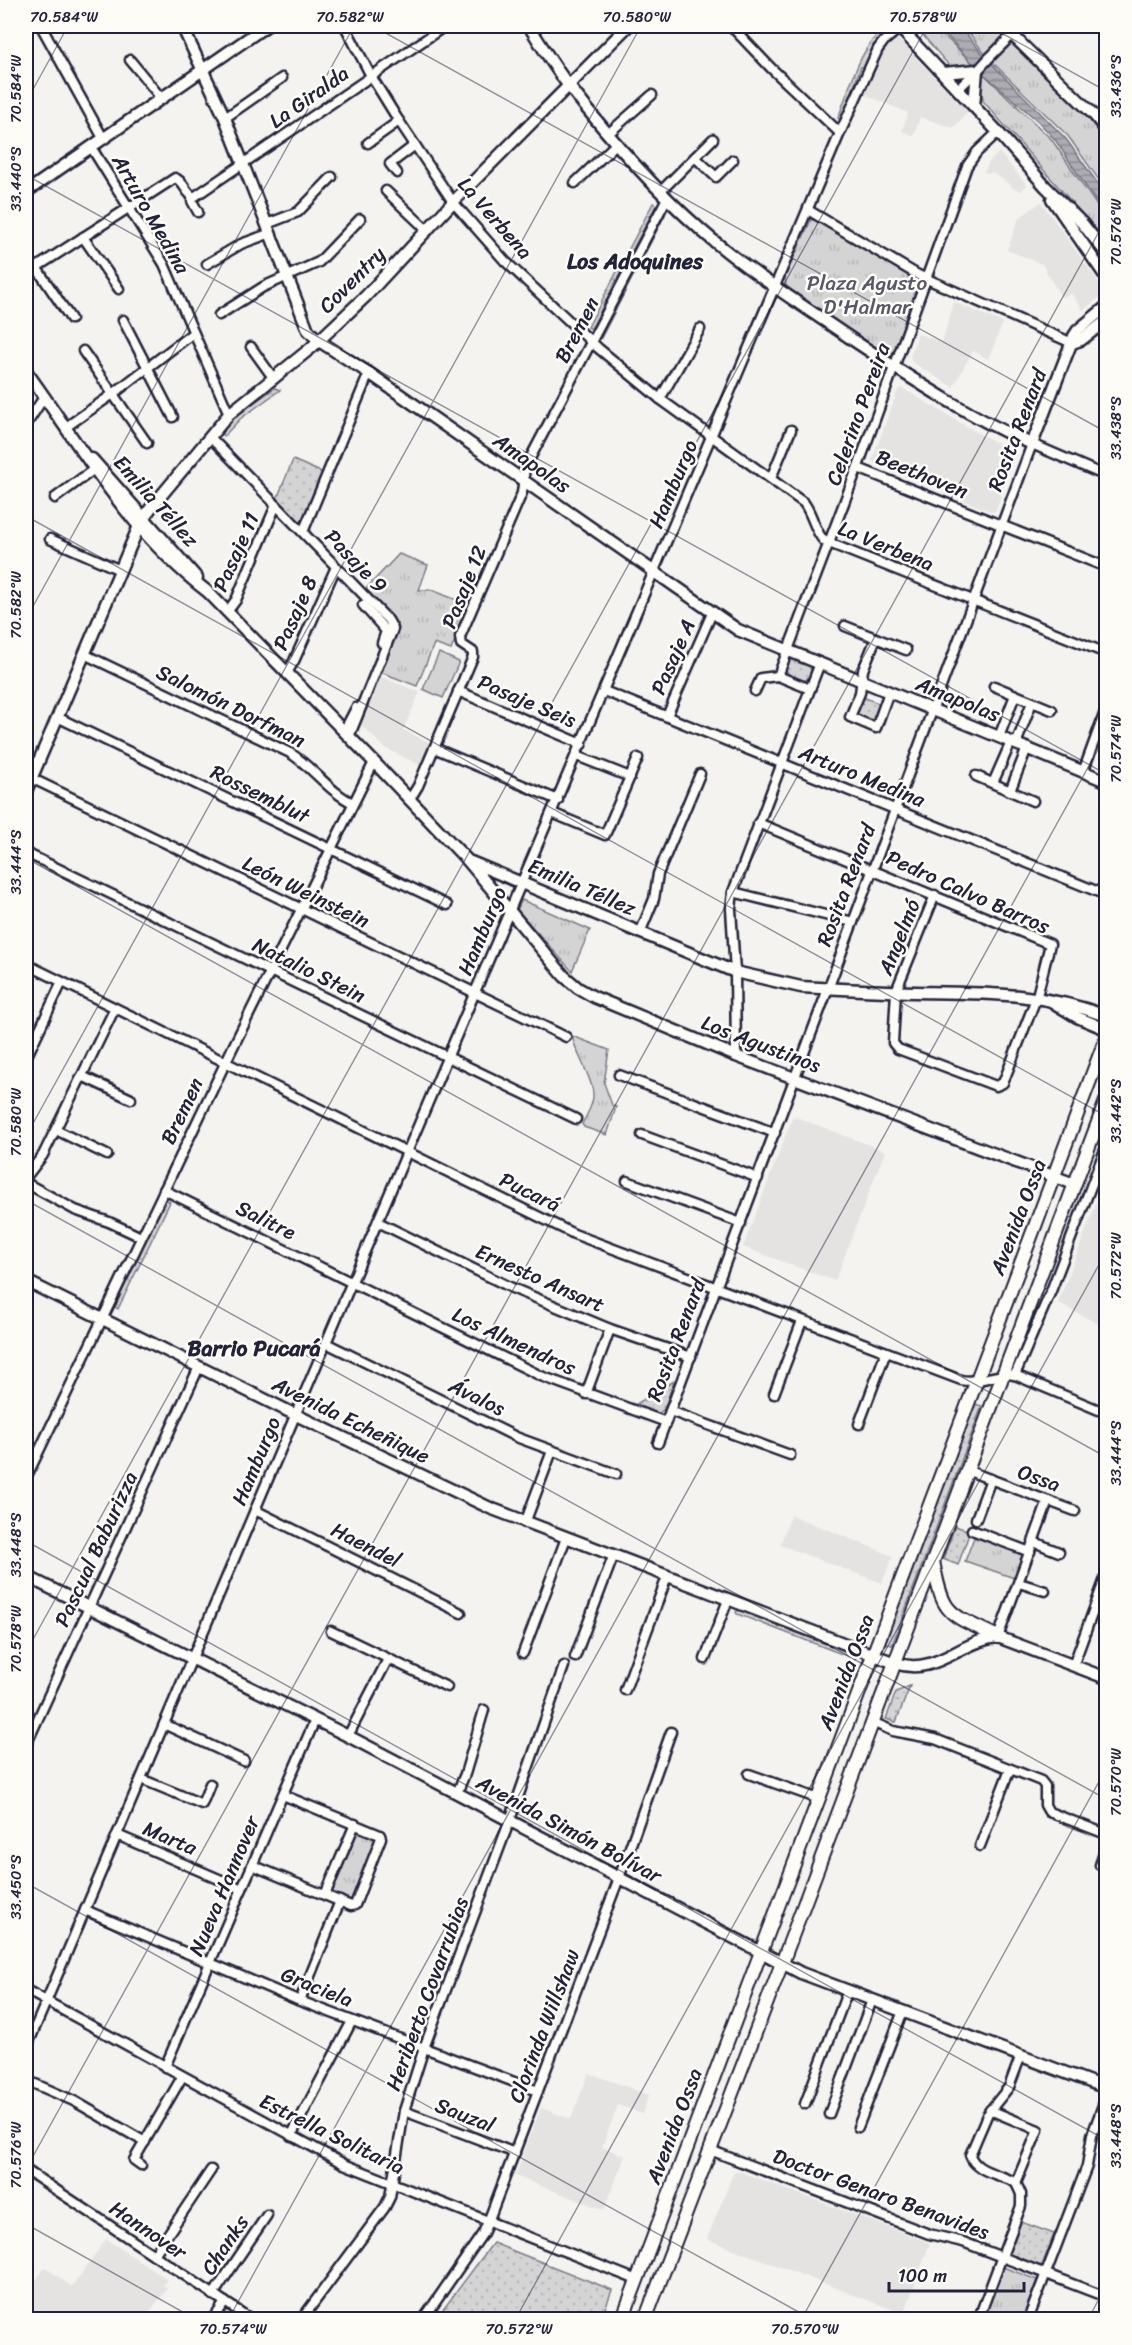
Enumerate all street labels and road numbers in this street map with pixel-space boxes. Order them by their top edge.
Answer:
street label: La Giralda [261,55,358,139]
street label: Arturo Medina [101,146,201,282]
street label: La Verbena [448,167,543,269]
street label: Coventry [309,237,395,323]
street label: Bremen [544,290,610,370]
street label: Celerino Pereira [815,337,902,491]
street label: Rosita Renard [976,361,1059,497]
street label: Amapolas [484,422,579,504]
street label: Hamburgo [637,433,709,535]
street label: Beethoven [870,438,974,510]
street label: Emilia Téllez [104,446,209,557]
street label: Pasaje 11 [202,506,270,598]
street label: La Verbena [832,509,940,583]
street label: Pasaje 9 [315,519,397,603]
street label: Pasaje 12 [430,540,498,634]
street label: Pasaje 8 [262,569,328,657]
street label: Pasaje A [639,613,707,701]
street label: Salomón Dorfman [150,653,312,759]
street label: Pasaje Seis [472,663,583,739]
street label: Amapolas [909,664,1006,733]
street label: Arturo Medina [792,733,931,819]
street label: Rossemblut [204,753,318,835]
street label: Rosita Renard [805,816,888,952]
street label: Pedro Calvo Barros [880,839,1056,945]
street label: León Weinstein [236,845,376,939]
street label: Emilia Téllez [522,847,643,927]
street label: Hamburgo [446,880,518,982]
street label: Angelmó [866,893,932,982]
street label: Natalio Stein [246,926,372,1014]
street label: Los Agustinos [696,1004,827,1084]
street label: Bremen [149,1071,215,1151]
street label: Avenida Ossa [978,1153,1058,1282]
street label: Pucará [493,1161,568,1223]
street label: Salitre [229,1189,303,1251]
street label: Ernesto Ansart [469,1233,611,1323]
street label: Rosita Renard [635,1271,718,1407]
street label: Los Almendros [446,1296,583,1387]
street label: Avenida Echeñique [265,1365,437,1475]
street label: Ávalos [441,1366,512,1427]
street label: Hamburgo [220,1410,292,1512]
street label: Ossa [1012,1453,1066,1503]
street label: Pascual Baburizza [43,1464,149,1633]
street label: Haendel [324,1511,409,1579]
street label: Avenida Ossa [806,1608,886,1737]
street label: Avenida Simón Bolívar [468,1763,670,1895]
street label: Nueva Hannover [177,1808,271,1962]
street label: Marta [137,1810,204,1867]
street label: Heriberto Covarrubias [374,1891,480,2096]
street label: Clorinda Willshaw [497,1943,591,2109]
street label: Graciela [275,1955,359,2019]
street label: Avenida Ossa [634,2062,714,2191]
street label: Estrella Solitaria [253,2082,412,2186]
street label: Sauzal [429,2086,501,2144]
street label: Doctor Genaro Benavides [767,2137,995,2251]
street label: Hannover [101,2190,196,2271]
street label: Chanks [191,2206,260,2283]

